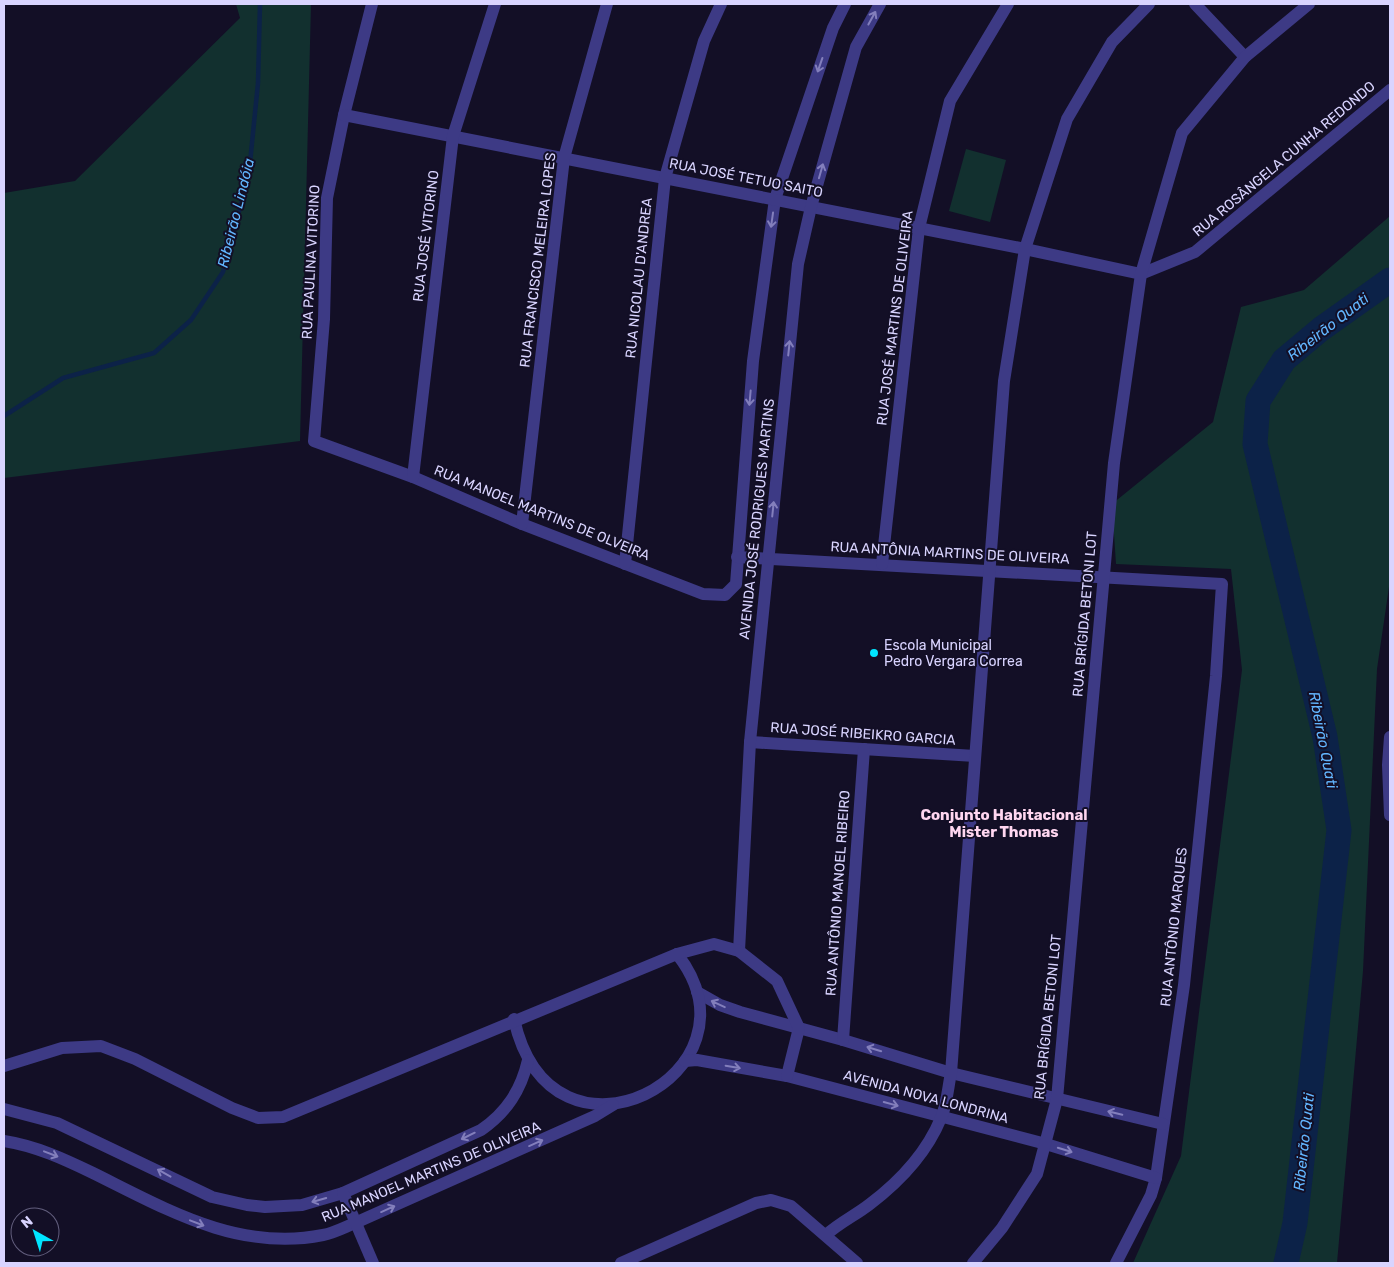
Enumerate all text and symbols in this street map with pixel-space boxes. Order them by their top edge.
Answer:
one-way arrow [867,10,877,25]
one-way arrow [815,57,825,73]
street label: RUA ROSÂNGELA CUNHA REDONDO [1189,77,1379,240]
street label: RUA FRANCISCO MELEIRA LOPES [516,151,560,369]
street label: RUA JOSÉ TETUO SAITO [668,154,825,201]
water label: Ribeirão Lindóia [214,156,258,270]
one-way arrow [817,164,826,180]
street label: RUA JOSÉ VITORINO [409,169,443,303]
street label: RUA PAULINA VITORINO [298,184,324,340]
street label: RUA NICOLAU D'ANDREA [622,196,656,359]
street label: RUA JOSÉ MARTINS DE OLIVEIRA [872,209,917,426]
one-way arrow [767,212,777,228]
water label: Ribeirão Quati [1284,289,1373,364]
one-way arrow [784,340,794,356]
one-way arrow [745,390,754,406]
street label: AVENIDA JOSÉ RODRIGUES MARTINS [735,397,778,640]
street label: RUA MANOEL MARTINS DE OLVEIRA [432,462,653,564]
one-way arrow [768,502,778,518]
street label: RUA BRÍGIDA BETONI LOT [1068,530,1101,698]
street label: RUA ANTÔNIA MARTINS DE OLIVEIRA [830,537,1071,568]
place label: Escola Municipal Pedro Vergara Correa [884,637,1023,670]
marker: Escola Municipal Pedro Vergara Correa [868,647,880,659]
water label: Ribeirão Quati [1305,690,1341,791]
street label: RUA JOSÉ RIBEIKRO GARCIA [770,718,957,749]
street label: RUA ANTÔNIO MANOEL RIBEIRO [821,789,854,996]
district label: Conjunto Habitacional Mister Thomas [920,806,1088,841]
street label: RUA ANTÔNIO MARQUES [1156,846,1191,1007]
street label: RUA BRÍGIDA BETONI LOT [1030,933,1065,1101]
one-way arrow [711,998,726,1008]
one-way arrow [866,1044,882,1053]
one-way arrow [725,1062,741,1072]
street label: AVENIDA NOVA LONDRINA [842,1067,1011,1127]
water label: Ribeirão Quati [1290,1092,1318,1192]
one-way arrow [883,1100,899,1109]
one-way arrow [1108,1108,1124,1117]
street label: RUA MANOEL MARTINS DE OLIVEIRA [319,1118,544,1226]
one-way arrow [461,1132,476,1142]
one-way arrow [528,1137,543,1147]
one-way arrow [1057,1145,1073,1155]
one-way arrow [42,1150,58,1159]
one-way arrow [156,1168,171,1178]
one-way arrow [311,1195,327,1205]
one-way arrow [380,1204,395,1213]
north arrow [10,1207,60,1257]
text: N [18,1213,36,1232]
one-way arrow [189,1219,205,1228]

